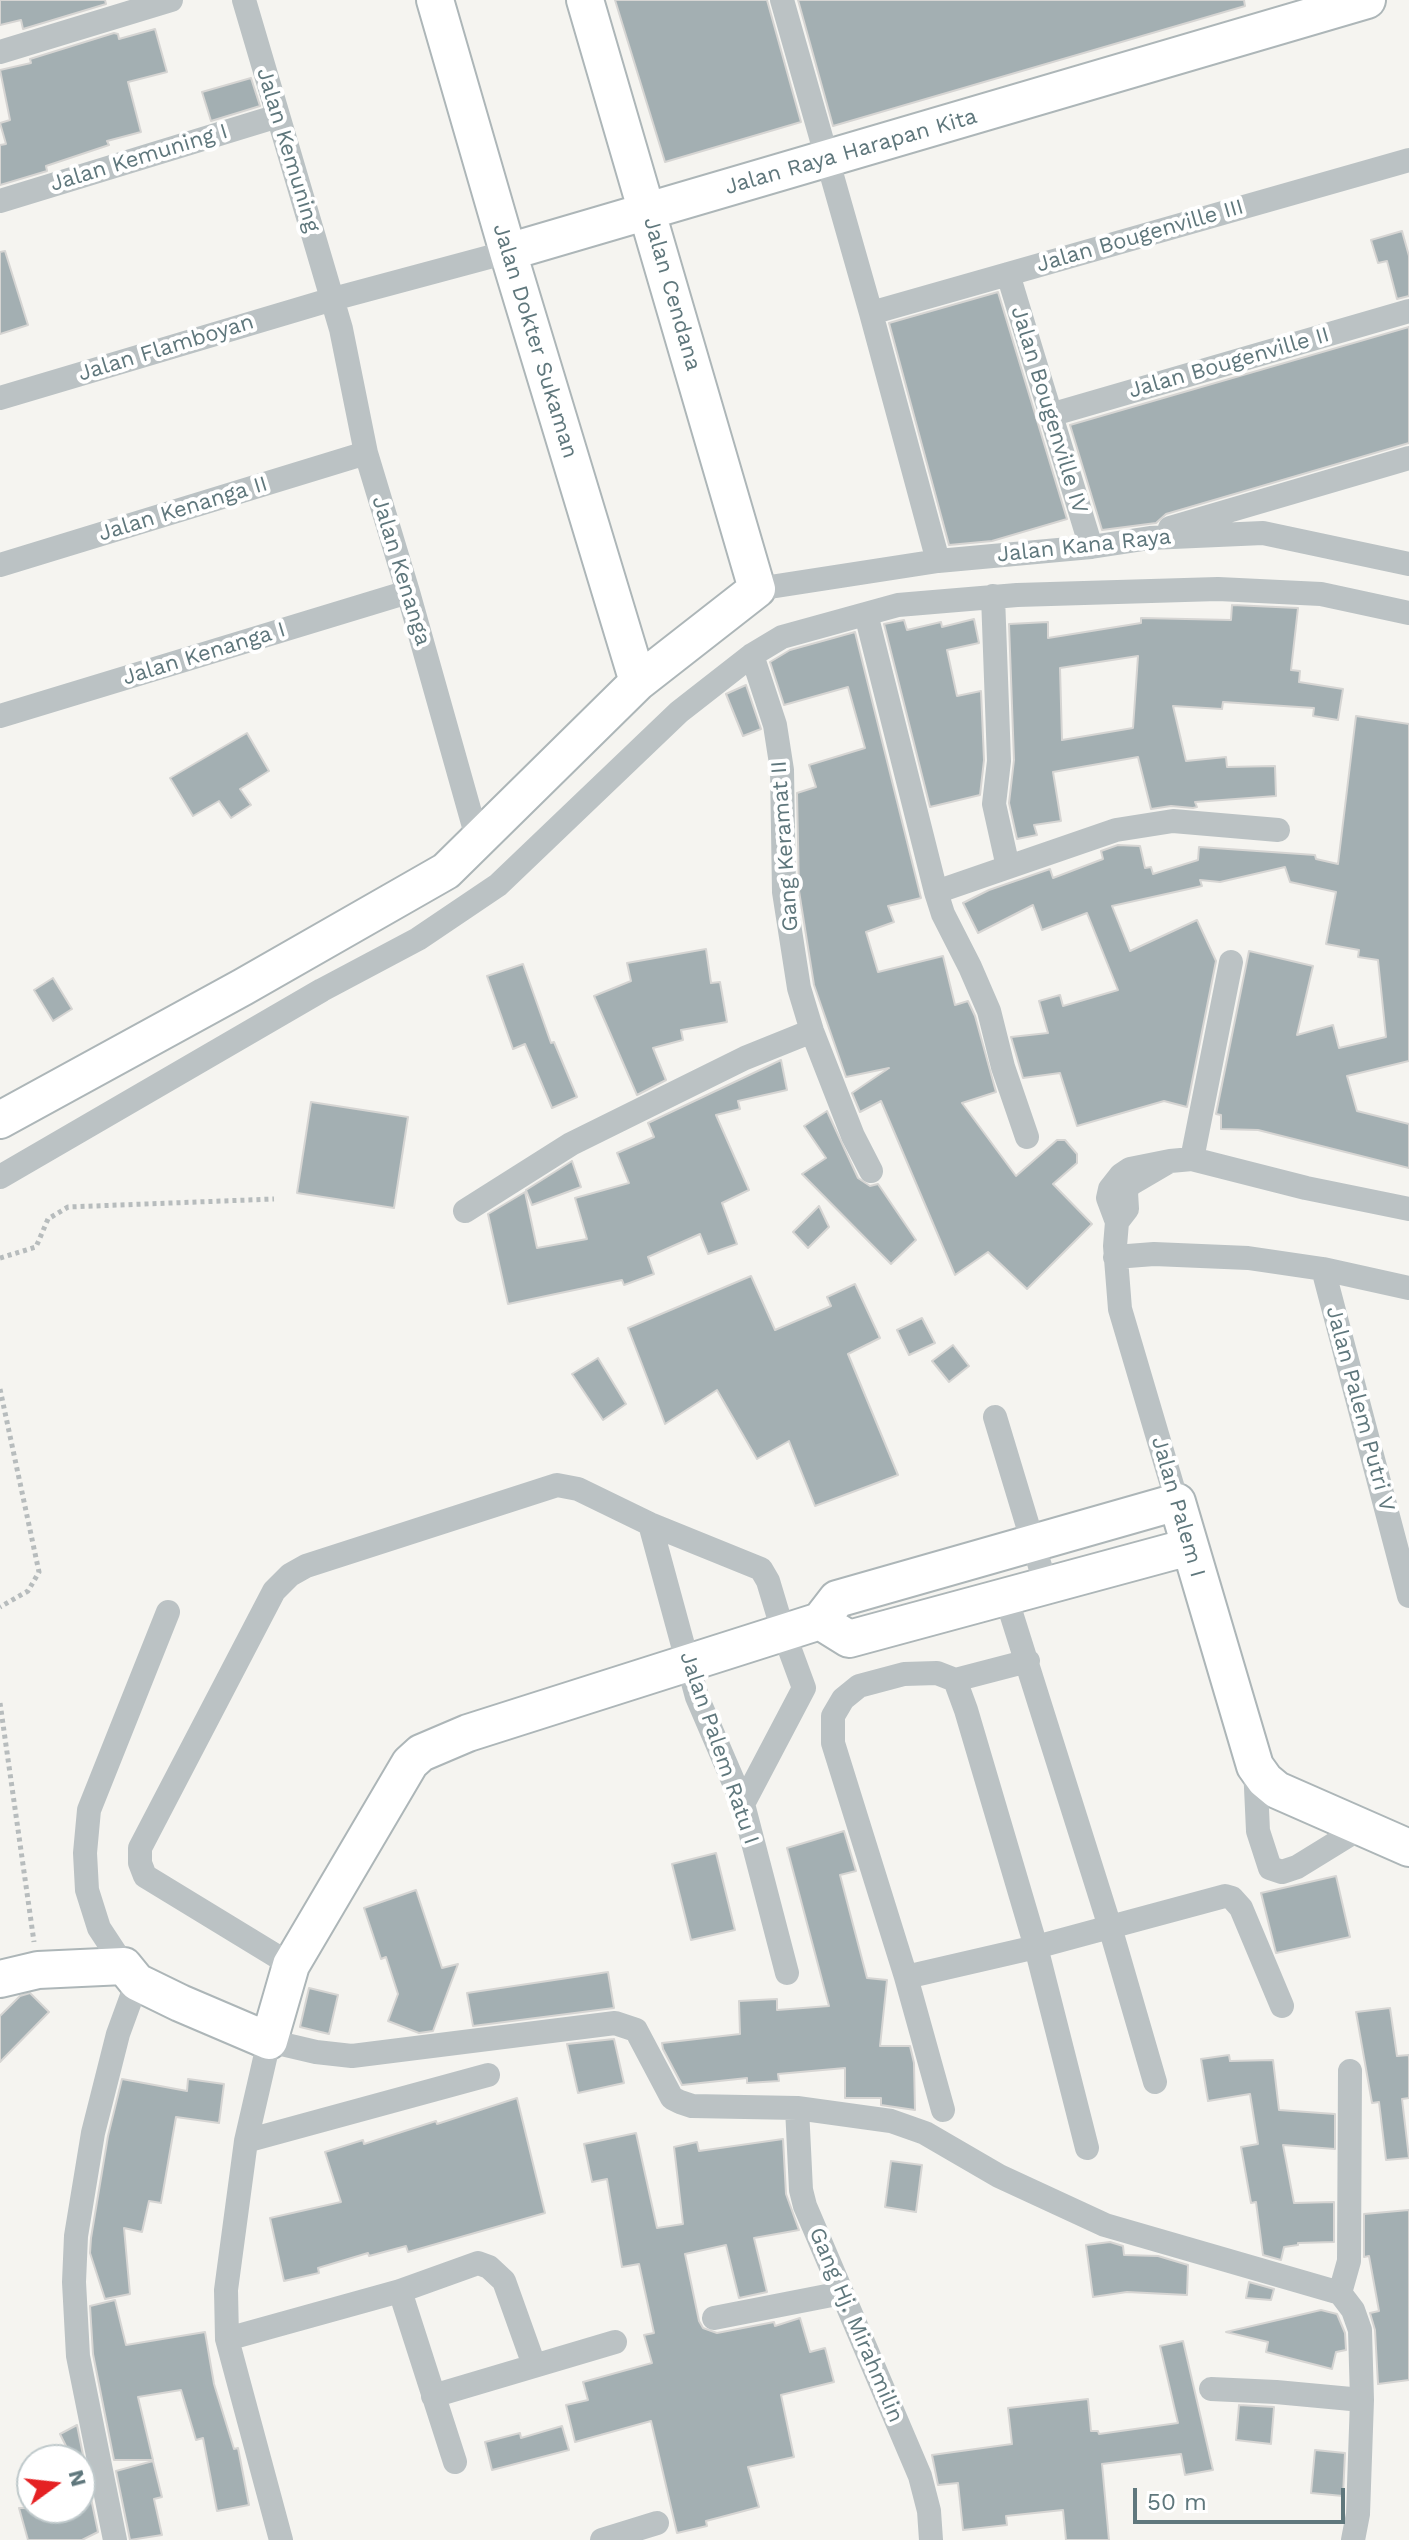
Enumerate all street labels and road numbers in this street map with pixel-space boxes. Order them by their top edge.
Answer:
street label: Jalan Kemuning [250,65,326,235]
street label: Jalan Raya Harapan Kita [722,103,980,201]
street label: Jalan Kemuning I [47,118,231,198]
street label: Jalan Bougenville III [1033,194,1247,278]
street label: Jalan Cendana [637,214,707,374]
street label: Jalan Dokter Sukaman [487,220,583,462]
street label: Jalan Bougenville IV [1005,303,1093,517]
street label: Jalan Flamboyan [75,309,257,387]
street label: Jalan Bougenville II [1126,322,1332,404]
street label: Jalan Kenanga II [95,471,271,547]
street label: Jalan Kenanga [366,493,436,649]
street label: Jalan Kana Raya [996,524,1172,568]
street label: Jalan Kenanga I [119,617,289,691]
street label: Gang Keramat II [766,760,804,932]
street label: Jalan Palem Putri V [1320,1303,1400,1515]
street label: Jalan Palem I [1145,1434,1211,1580]
street label: Jalan Palem Ratu I [674,1648,764,1848]
street label: Gang Hj. Mirahmilin [803,2224,909,2426]

